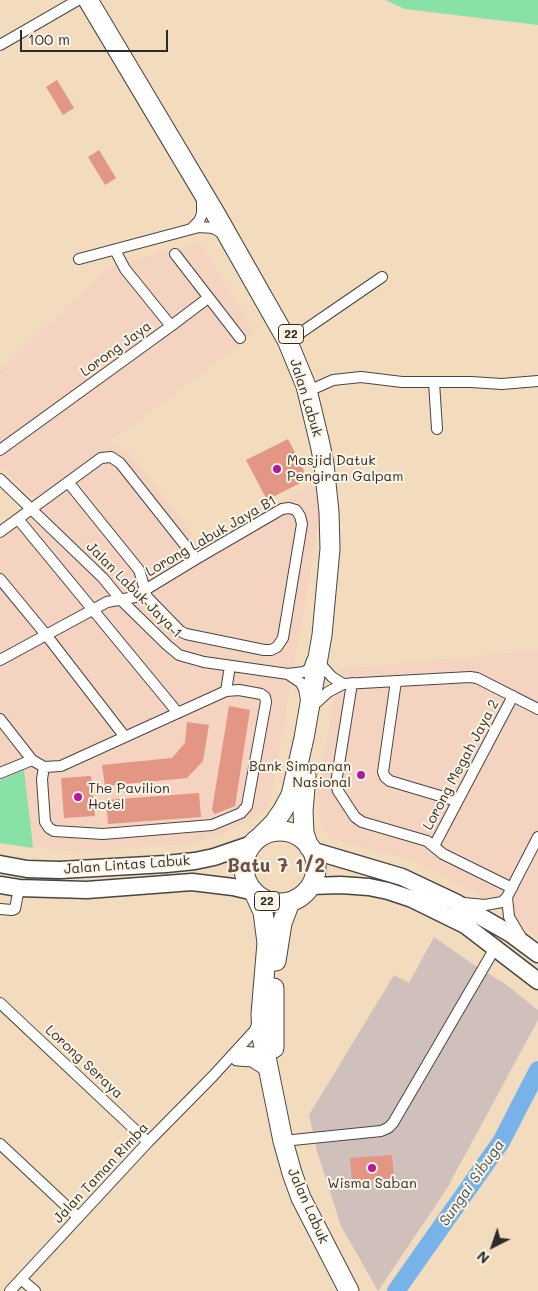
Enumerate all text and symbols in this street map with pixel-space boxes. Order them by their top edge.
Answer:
scale bar [22,20,170,52]
text: 100 m [28,29,70,49]
street label: Lorong Jaya [77,318,155,380]
road number: 22 [278,324,304,344]
street label: Jalan Labuk [286,357,326,439]
place label: Masjid Datuk Pengiran Galpam [287,453,403,486]
marker: Masjid Datuk Pengiran Galpam [271,463,283,475]
street label: Lorong Labuk Jaya B1 [143,492,279,580]
street label: Jalan Labuk Jaya 1 [83,539,185,641]
street label: Lorong Megah Jaya 2 [420,697,502,833]
place label: Bank Simpanan Nasional [249,759,351,792]
marker: Bank Simpanan Nasional [355,769,367,781]
place label: The Pavilion Hotel [88,781,170,814]
marker: The Pavilion Hotel [72,791,84,803]
street label: Jalan Lintas Labuk [63,852,191,878]
district label: Batu 7 1/2 [227,855,325,877]
road number: 22 [254,891,280,910]
street label: Lorong Seraya [42,1022,126,1102]
street label: Jalan Taman Rimba [50,1119,152,1227]
water label: Sungai Sibuga [436,1136,508,1230]
marker: Wisma Saban [366,1162,378,1174]
street label: Jalan Labuk [284,1166,332,1246]
place label: Wisma Saban [327,1176,417,1192]
north arrow [468,1221,518,1271]
text: N [473,1247,493,1268]

